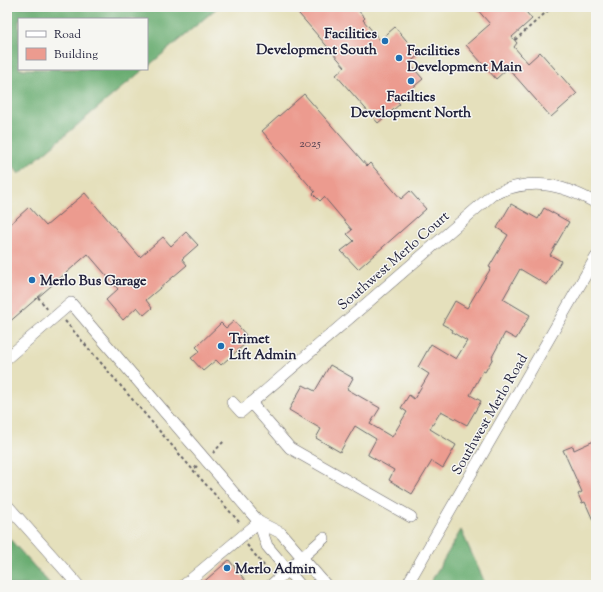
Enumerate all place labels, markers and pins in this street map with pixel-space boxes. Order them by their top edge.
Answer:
place label: Facilities Development South [256,25,378,61]
marker: Facilities Development South [380,36,390,46]
place label: Facilities Development Main [407,42,523,78]
marker: Facilities Development Main [394,53,404,63]
marker: Facilties Development North [406,76,416,86]
place label: Facilties Development North [351,88,472,124]
place label: Merlo Bus Garage [40,272,147,292]
marker: Merlo Bus Garage [27,275,37,285]
place label: Trimet Lift Admin [229,330,297,366]
marker: Trimet Lift Admin [216,341,226,351]
place label: Merlo Admin [235,560,317,580]
marker: Merlo Admin [222,563,232,573]

